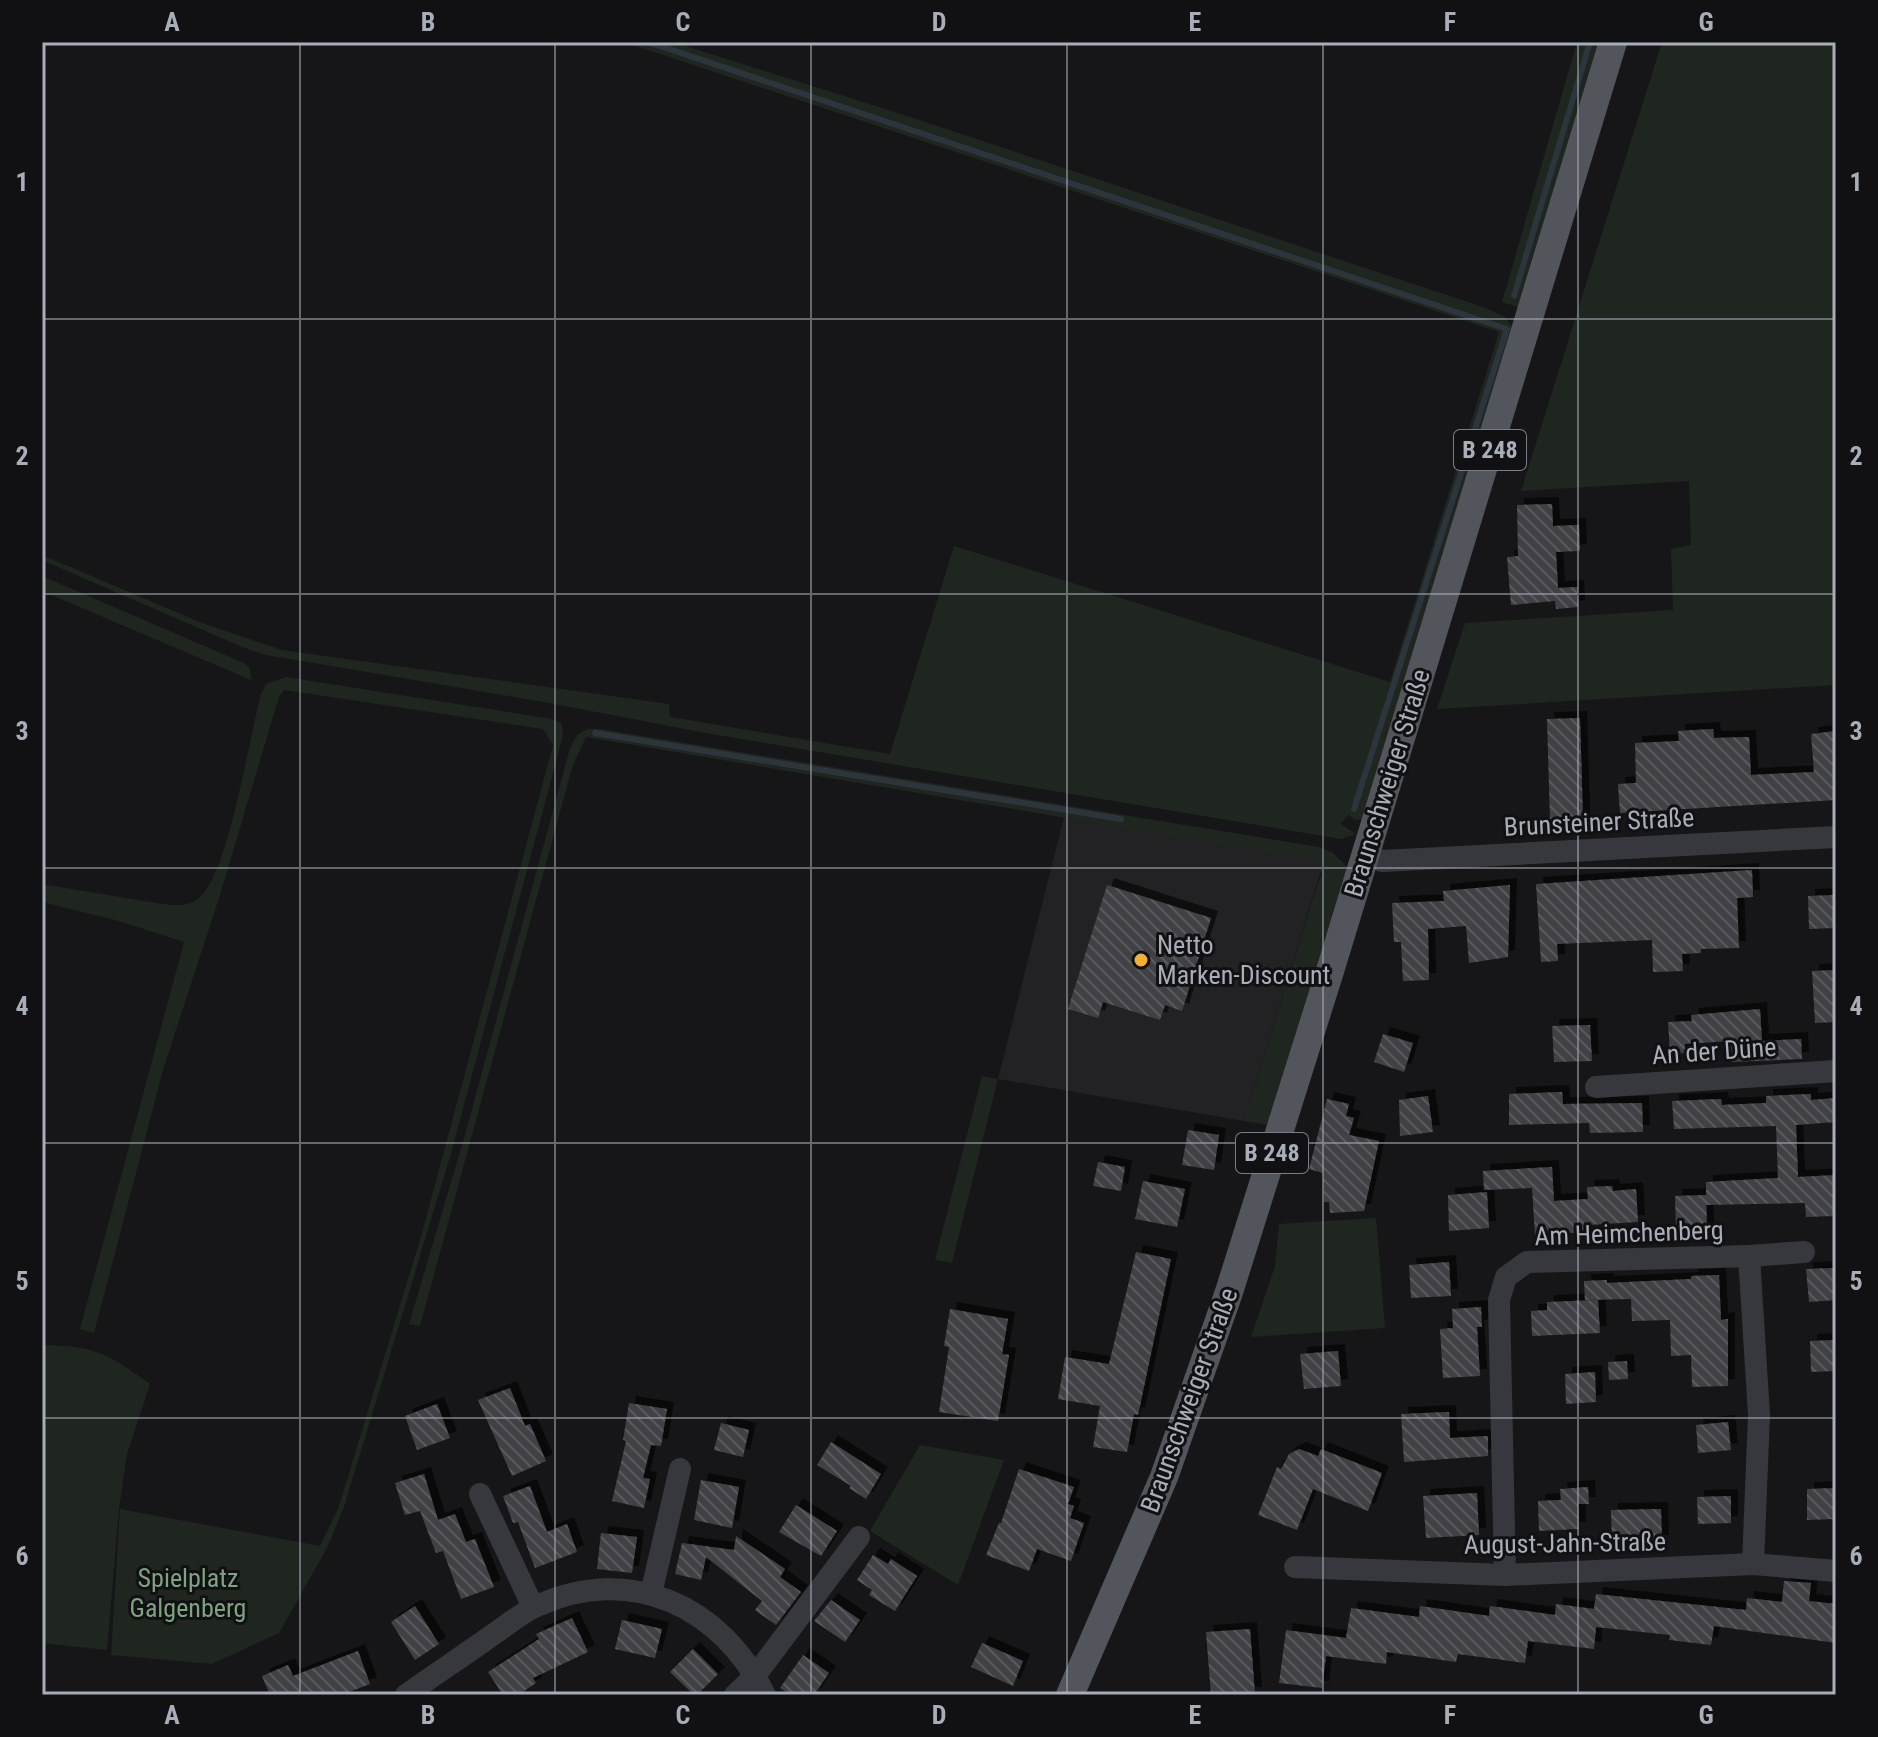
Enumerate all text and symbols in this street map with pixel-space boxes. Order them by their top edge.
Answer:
text: A [164,7,180,37]
text: B [421,7,435,37]
text: C [676,7,691,37]
text: D [932,7,946,37]
text: E [1189,7,1202,37]
text: F [1444,7,1456,37]
text: G [1698,7,1714,37]
text: 1 [15,167,29,197]
text: 1 [1849,167,1863,197]
road number: B 248 [1454,430,1526,470]
text: 2 [15,441,29,471]
text: 2 [1849,441,1863,471]
street label: Braunschweiger Straße [1338,666,1436,900]
text: 3 [15,716,29,746]
text: 3 [1849,716,1863,746]
street label: Brunsteiner Straße [1503,802,1695,842]
place label: Netto Marken-Discount [1157,930,1330,990]
marker: Netto Marken-Discount [1132,951,1150,969]
text: 4 [15,991,29,1021]
text: 4 [1849,991,1863,1021]
street label: An der Düne [1651,1032,1777,1070]
road number: B 248 [1236,1133,1308,1173]
street label: Am Heimchenberg [1534,1215,1724,1251]
text: 5 [15,1266,29,1296]
text: 5 [1849,1266,1863,1296]
street label: Braunschweiger Straße [1134,1284,1244,1516]
street label: August-Jahn-Straße [1464,1526,1666,1560]
text: 6 [15,1541,29,1571]
text: 6 [1849,1541,1863,1571]
park label: Spielplatz Galgenberg [130,1563,246,1623]
text: A [164,1700,180,1730]
text: B [421,1700,435,1730]
text: C [676,1700,691,1730]
text: D [932,1700,946,1730]
text: E [1189,1700,1202,1730]
text: F [1444,1700,1456,1730]
text: G [1698,1700,1714,1730]

